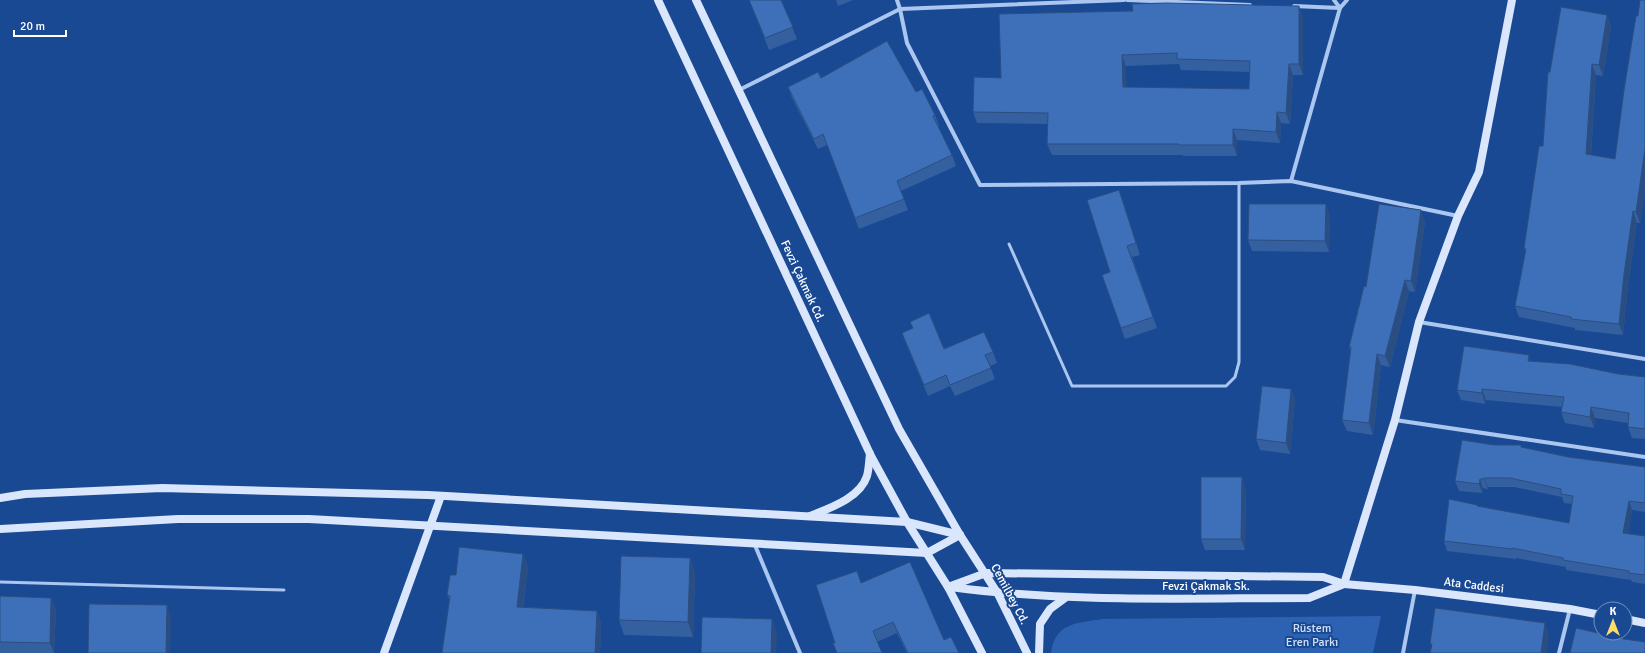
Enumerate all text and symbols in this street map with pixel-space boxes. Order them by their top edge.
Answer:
scale bar [14,12,66,38]
text: 20 m [20,19,45,34]
street label: Fevzi Çakmak Cd. [777,238,828,325]
street label: Cemilbey Cd. [987,561,1032,627]
street label: Ata Caddesi [1443,574,1505,597]
street label: Fevzi Çakmak Sk. [1162,579,1250,594]
north arrow [1593,601,1633,641]
text: K [1610,605,1617,618]
park label: Rüstem Eren Parkı [1286,621,1338,650]

